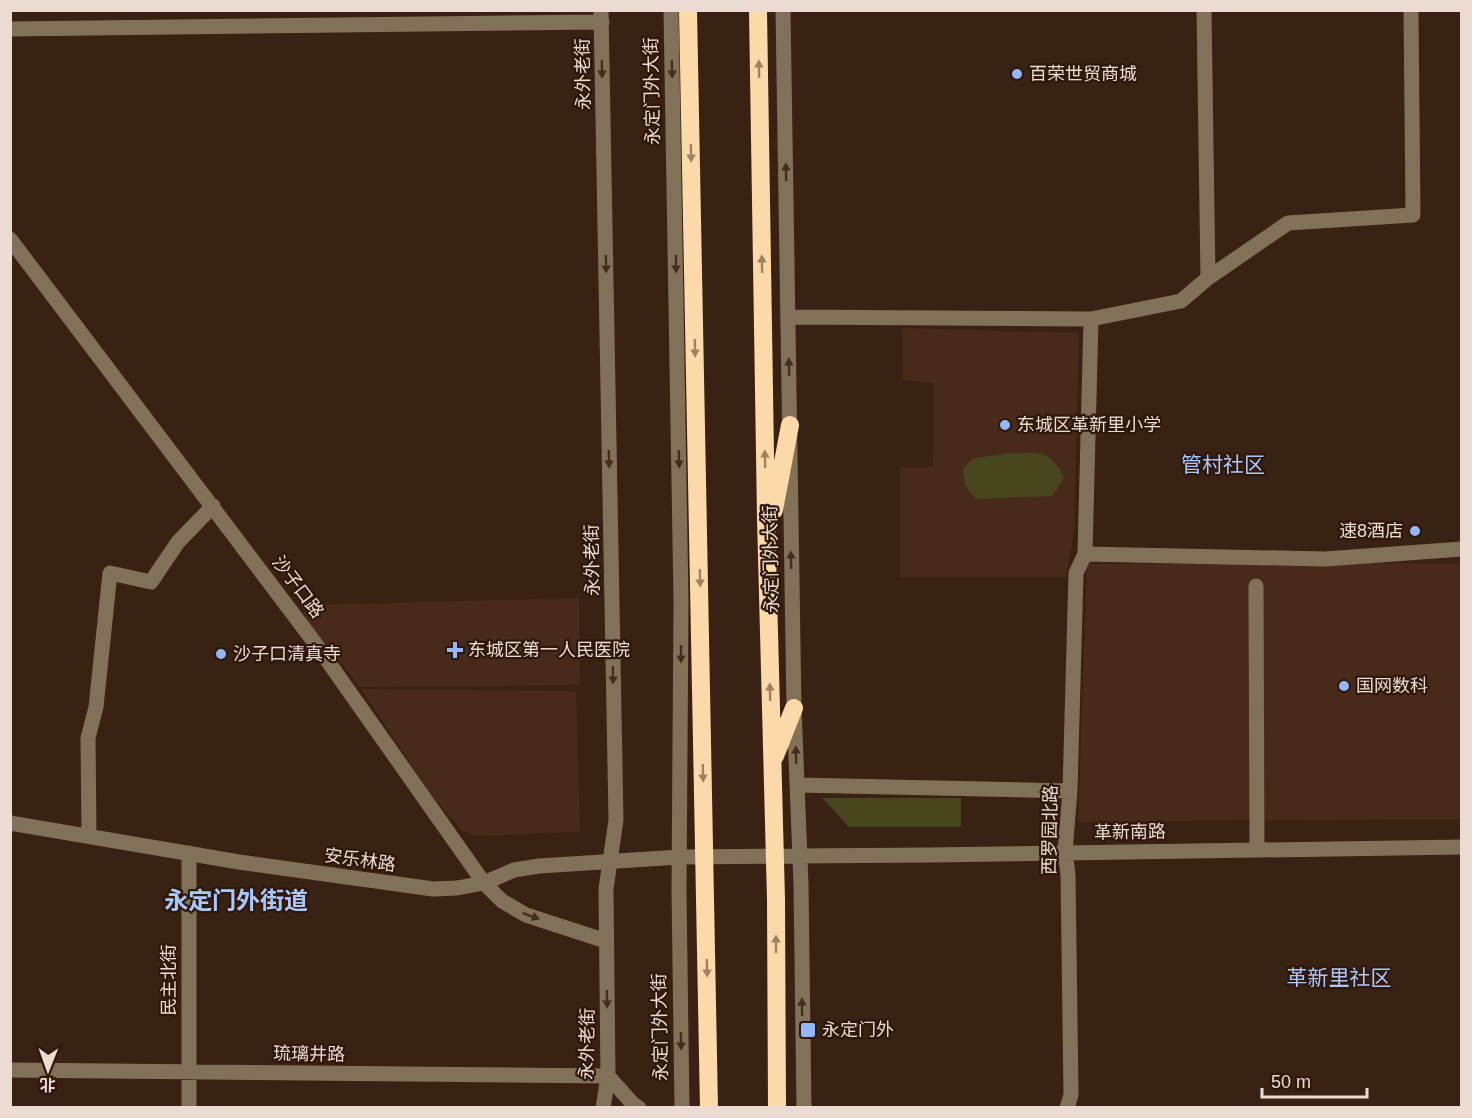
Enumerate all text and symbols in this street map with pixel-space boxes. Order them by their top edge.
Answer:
street label: 永定门外大街 [641,37,663,145]
street label: 永外老街 [572,38,594,110]
one-way arrow [598,59,607,78]
one-way arrow [668,59,677,78]
one-way arrow [754,60,764,79]
place label: 百荣世贸商城 [1029,64,1137,84]
marker: 百荣世贸商城 [1010,67,1024,81]
one-way arrow [686,143,696,162]
one-way arrow [781,162,791,181]
one-way arrow [601,254,611,273]
one-way arrow [671,254,680,273]
one-way arrow [757,255,767,274]
one-way arrow [690,338,700,357]
one-way arrow [784,357,794,376]
place label: 东城区革新里小学 [1017,415,1161,435]
marker: 东城区革新里小学 [998,418,1012,432]
one-way arrow [605,449,614,468]
one-way arrow [674,449,684,468]
one-way arrow [760,450,770,469]
district label: 管村社区 [1181,453,1265,476]
street label: 永定门外大街 [760,505,782,613]
place label: 速8酒店 [1339,521,1403,541]
street label: 永外老街 [581,524,603,596]
marker: 速8酒店 [1408,524,1422,538]
one-way arrow [786,551,796,570]
street label: 沙子口路 [268,552,328,622]
one-way arrow [695,569,704,588]
place label: 东城区第一人民医院 [468,640,630,660]
marker: 东城区第一人民医院 [446,641,464,659]
place label: 沙子口清真寺 [233,644,341,664]
one-way arrow [676,644,686,663]
marker: 沙子口清真寺 [214,647,228,661]
one-way arrow [609,665,618,684]
place label: 国网数科 [1356,676,1428,696]
marker: 国网数科 [1337,679,1351,693]
one-way arrow [766,683,775,702]
one-way arrow [791,746,800,765]
one-way arrow [699,764,708,783]
street label: 西罗园北路 [1039,785,1061,875]
street label: 革新南路 [1094,821,1166,843]
street label: 安乐林路 [323,845,397,875]
district label: 永定门外街道 [164,887,308,914]
one-way arrow [522,912,540,921]
one-way arrow [771,935,781,954]
street label: 民主北街 [159,944,179,1016]
one-way arrow [702,959,711,978]
district label: 革新里社区 [1287,966,1392,989]
street label: 永定门外大街 [649,973,671,1081]
one-way arrow [602,990,612,1009]
one-way arrow [798,998,807,1017]
street label: 永外老街 [576,1008,598,1080]
place label: 永定门外 [822,1020,894,1040]
marker: 永定门外 [799,1021,817,1039]
one-way arrow [677,1032,686,1051]
north arrow [18,1040,78,1100]
street label: 琉璃井路 [273,1043,345,1065]
scale bar [1262,1061,1367,1099]
text: 50 m [1271,1072,1311,1092]
text: 北 [40,1076,56,1093]

